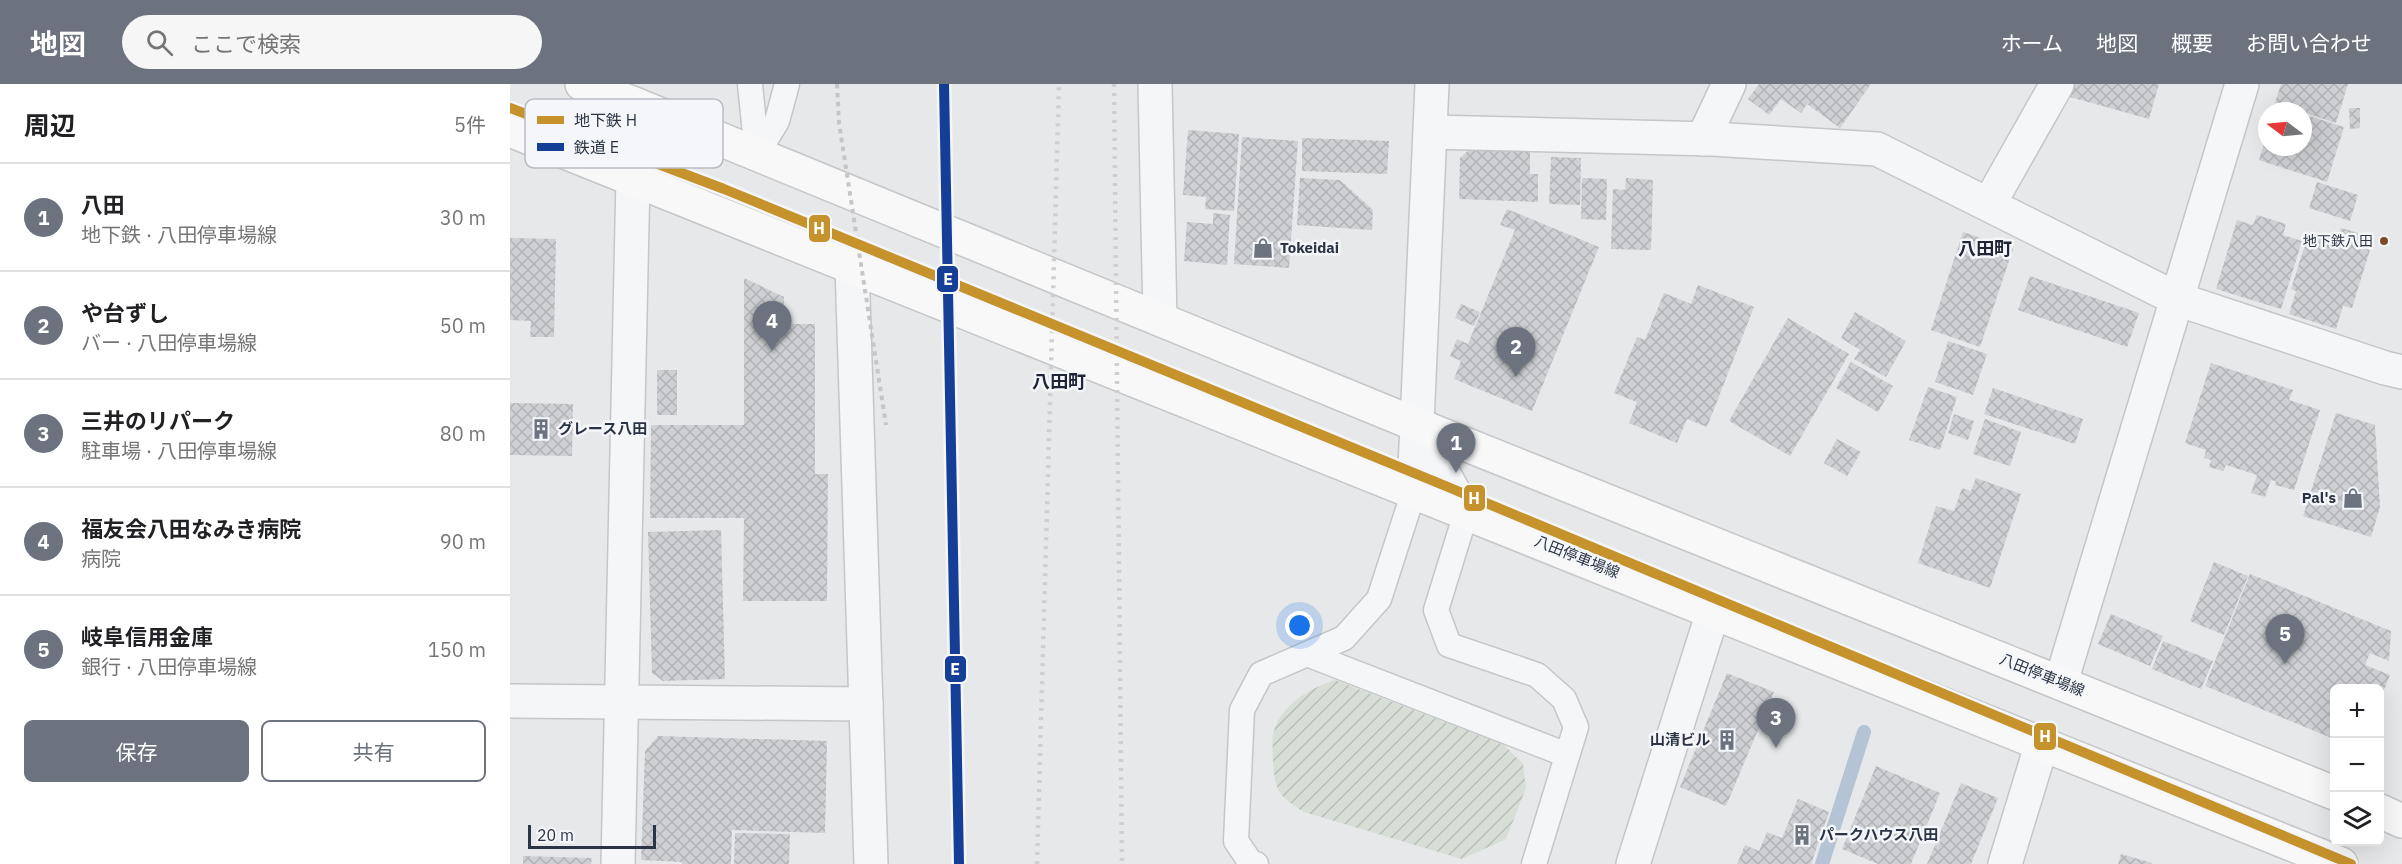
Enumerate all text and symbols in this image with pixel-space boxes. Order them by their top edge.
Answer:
search box [122,15,542,69]
text: 地図 [30,25,86,62]
icon: search [143,26,176,59]
text: ここで検索 [191,29,301,58]
text: ホーム [2001,29,2063,57]
text: 地図 [2096,29,2138,57]
text: 概要 [2171,29,2213,57]
text: お問い合わせ [2246,29,2372,57]
legend [525,99,723,168]
north arrow [2258,102,2312,156]
text: 周辺 [24,108,76,142]
text: 地下鉄 H [574,110,637,130]
text: 5件 [454,111,486,138]
text: 鉄道 E [574,137,619,157]
text: 八田 [81,190,125,219]
text: 1 [38,204,50,231]
text: 30 m [440,204,486,231]
line badge: H [808,214,831,243]
text: H [813,218,825,238]
text: 地下鉄 · 八田停車場線 [81,221,277,248]
place label: 地下鉄八田 [2303,232,2373,250]
marker: 地下鉄八田 [2378,235,2390,247]
shop icon: Tokeidai [1251,236,1275,260]
district label: 八田町 [1958,237,2012,260]
place label: Tokeidai [1280,238,1339,257]
line badge: E [936,265,959,293]
text: E [943,269,953,289]
text: や台ずし [81,298,169,327]
pin: 4 [752,302,792,351]
text: 2 [38,312,50,339]
text: 50 m [440,312,486,339]
pin: 2 [1496,328,1536,377]
text: バー · 八田停車場線 [81,329,257,356]
district label: 八田町 [1032,370,1086,393]
text: 三井のリパーク [81,406,235,435]
building icon: グレース八田 [529,417,553,441]
place label: グレース八田 [558,419,647,438]
text: 3 [38,420,50,447]
text: 80 m [440,420,486,447]
pin: 1 [1436,424,1476,473]
text: 駐車場 · 八田停車場線 [81,437,277,464]
line badge: H [1463,484,1486,512]
shop icon: Pal's [2341,486,2365,510]
text: H [1468,488,1480,508]
place label: Pal's [2302,488,2336,507]
text: 福友会八田なみき病院 [81,514,301,543]
text: 4 [38,528,50,555]
text: 90 m [440,528,486,555]
street label: 八田停車場線 [1532,531,1622,582]
text: 病院 [81,545,121,572]
your location [1285,611,1314,640]
pin: 5 [2266,614,2304,664]
text: 岐阜信用金庫 [81,622,213,651]
text: 5 [38,636,50,663]
text: 150 m [428,636,486,663]
street label: 八田停車場線 [1997,649,2087,700]
text: 銀行 · 八田停車場線 [81,653,257,680]
line badge: E [944,655,967,683]
text: E [950,659,960,679]
map controls [2330,684,2384,846]
button: + [2330,684,2384,738]
pin: 3 [1756,698,1796,748]
button: 保存 [24,720,249,782]
button: 共有 [261,720,486,782]
line badge: H [2033,722,2057,751]
text: H [2039,726,2051,746]
building icon: 山清ビル [1715,728,1739,752]
place label: 山清ビル [1650,730,1710,749]
button: − [2330,738,2384,792]
button: layers [2330,792,2384,846]
scale bar [528,822,656,850]
building icon: パークハウス八田 [1790,823,1814,847]
text: 20 m [537,825,574,845]
place label: パークハウス八田 [1819,825,1938,844]

